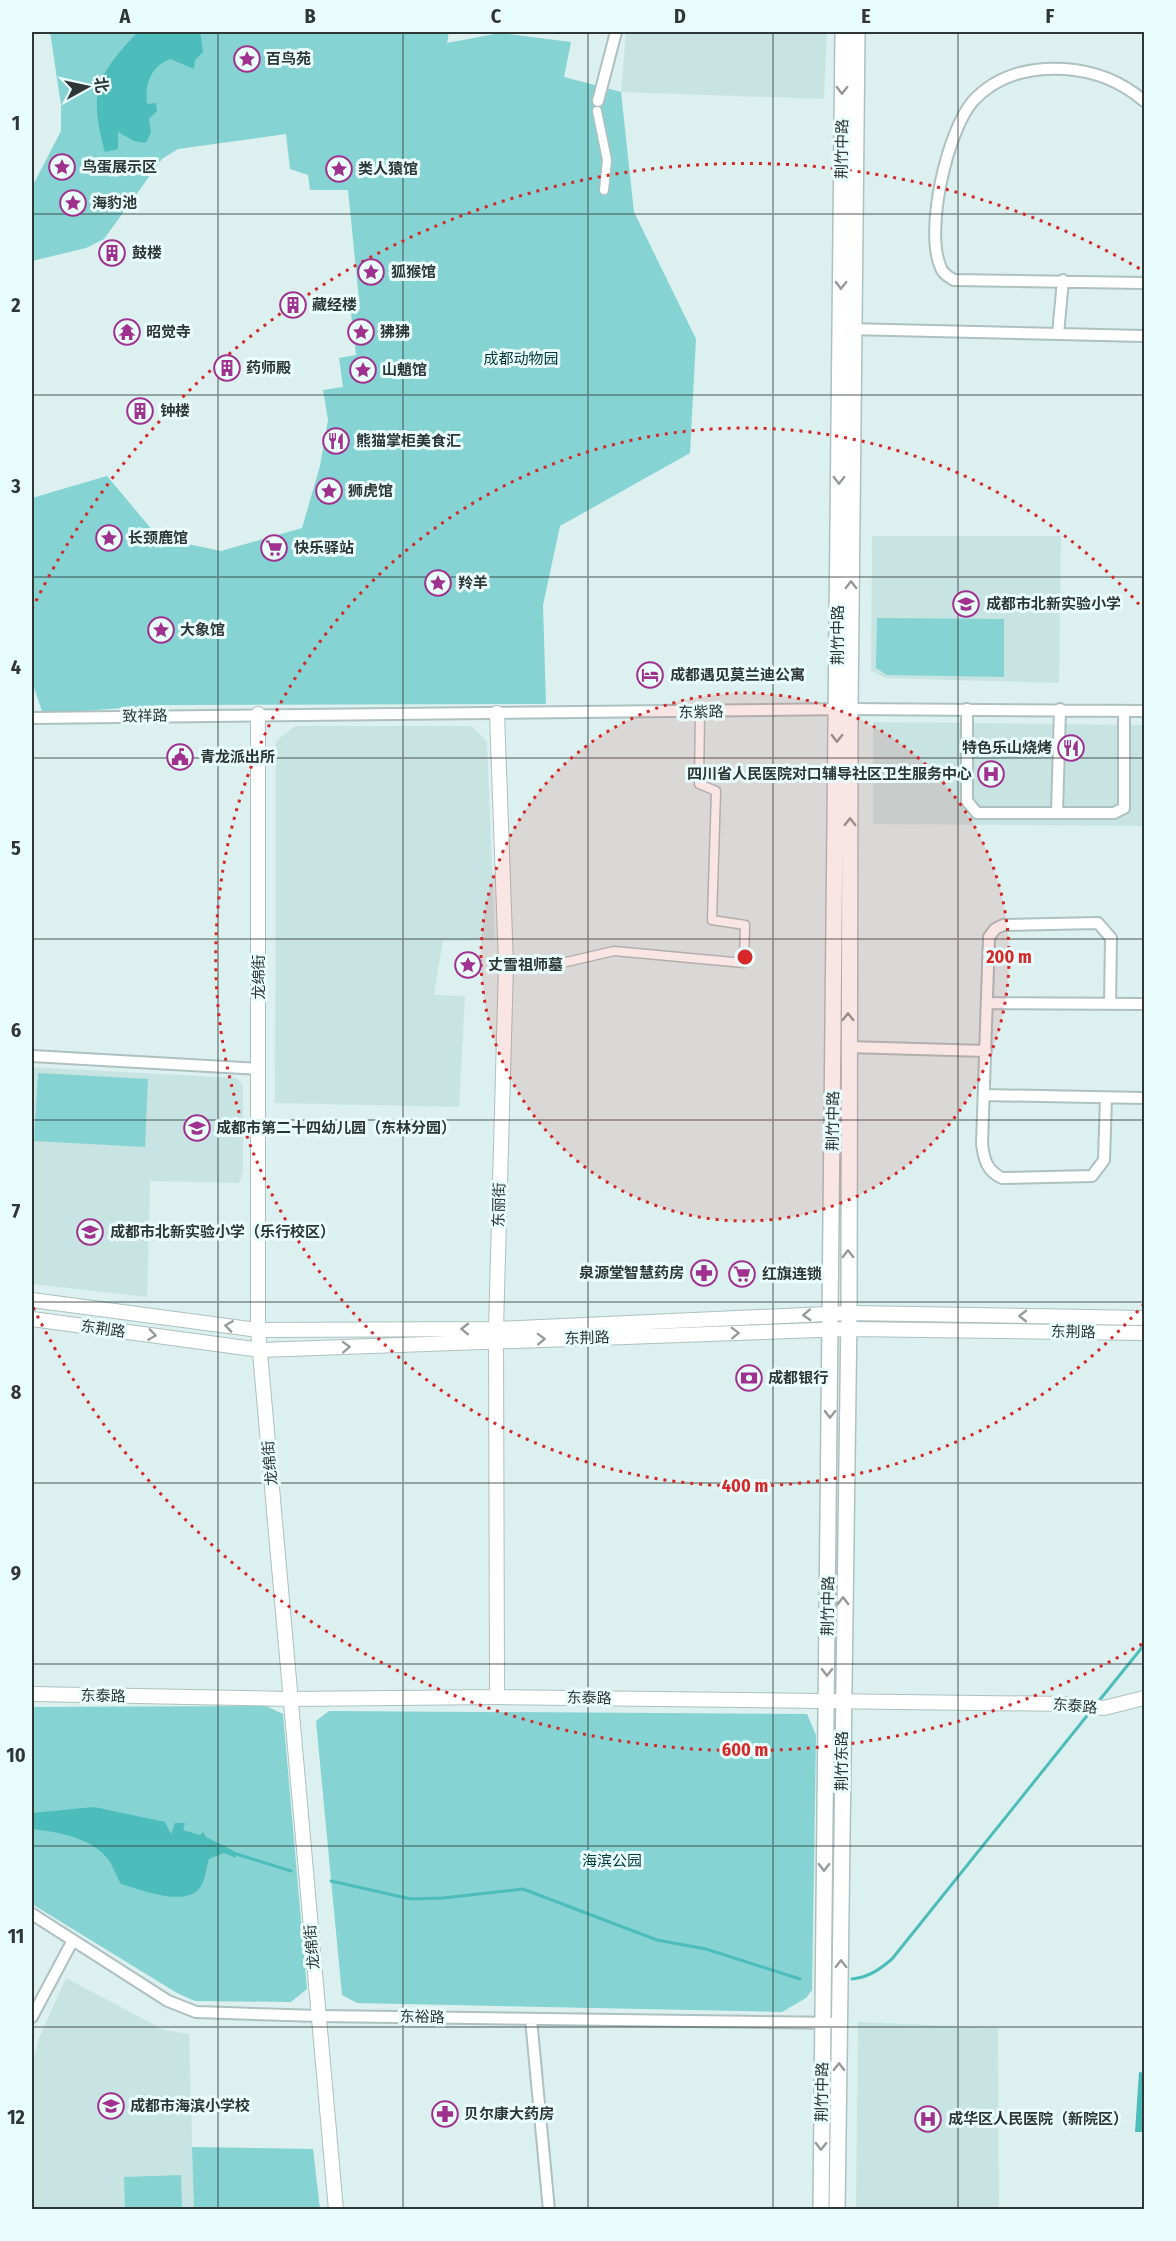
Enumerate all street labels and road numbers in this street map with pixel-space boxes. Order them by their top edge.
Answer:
street label: 荆竹中路 [832,119,852,179]
street label: 荆竹中路 [829,605,847,665]
street label: 东紫路 [678,703,724,721]
street label: 致祥路 [122,707,168,725]
street label: 龙绵街 [250,954,268,1000]
street label: 荆竹中路 [823,1091,843,1151]
street label: 东丽街 [490,1182,508,1228]
street label: 东荆路 [79,1317,127,1341]
street label: 东荆路 [1050,1323,1096,1341]
street label: 东荆路 [564,1328,610,1348]
street label: 龙绵街 [259,1440,281,1486]
street label: 荆竹中路 [818,1576,838,1636]
street label: 东泰路 [80,1687,126,1705]
street label: 东泰路 [566,1689,612,1707]
street label: 东泰路 [1052,1695,1098,1717]
street label: 荆竹东路 [833,1731,851,1791]
street label: 龙绵街 [301,1924,323,1970]
street label: 东裕路 [399,2008,445,2026]
street label: 荆竹中路 [812,2062,832,2122]

